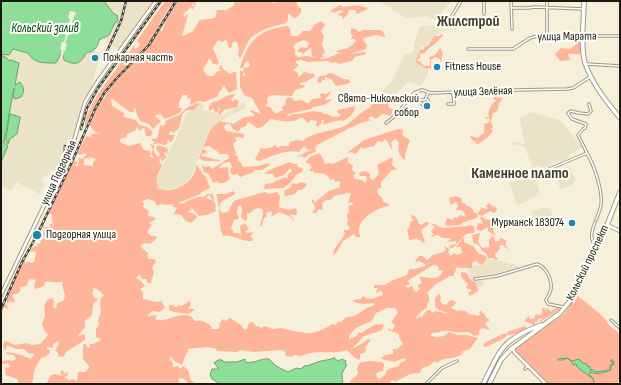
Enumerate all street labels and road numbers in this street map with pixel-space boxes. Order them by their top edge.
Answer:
street label: улица Марата [537,29,597,45]
street label: улица Зелёная [453,84,513,100]
street label: улица Подгорная [38,138,80,208]
street label: Кольский проспект [563,223,613,303]

